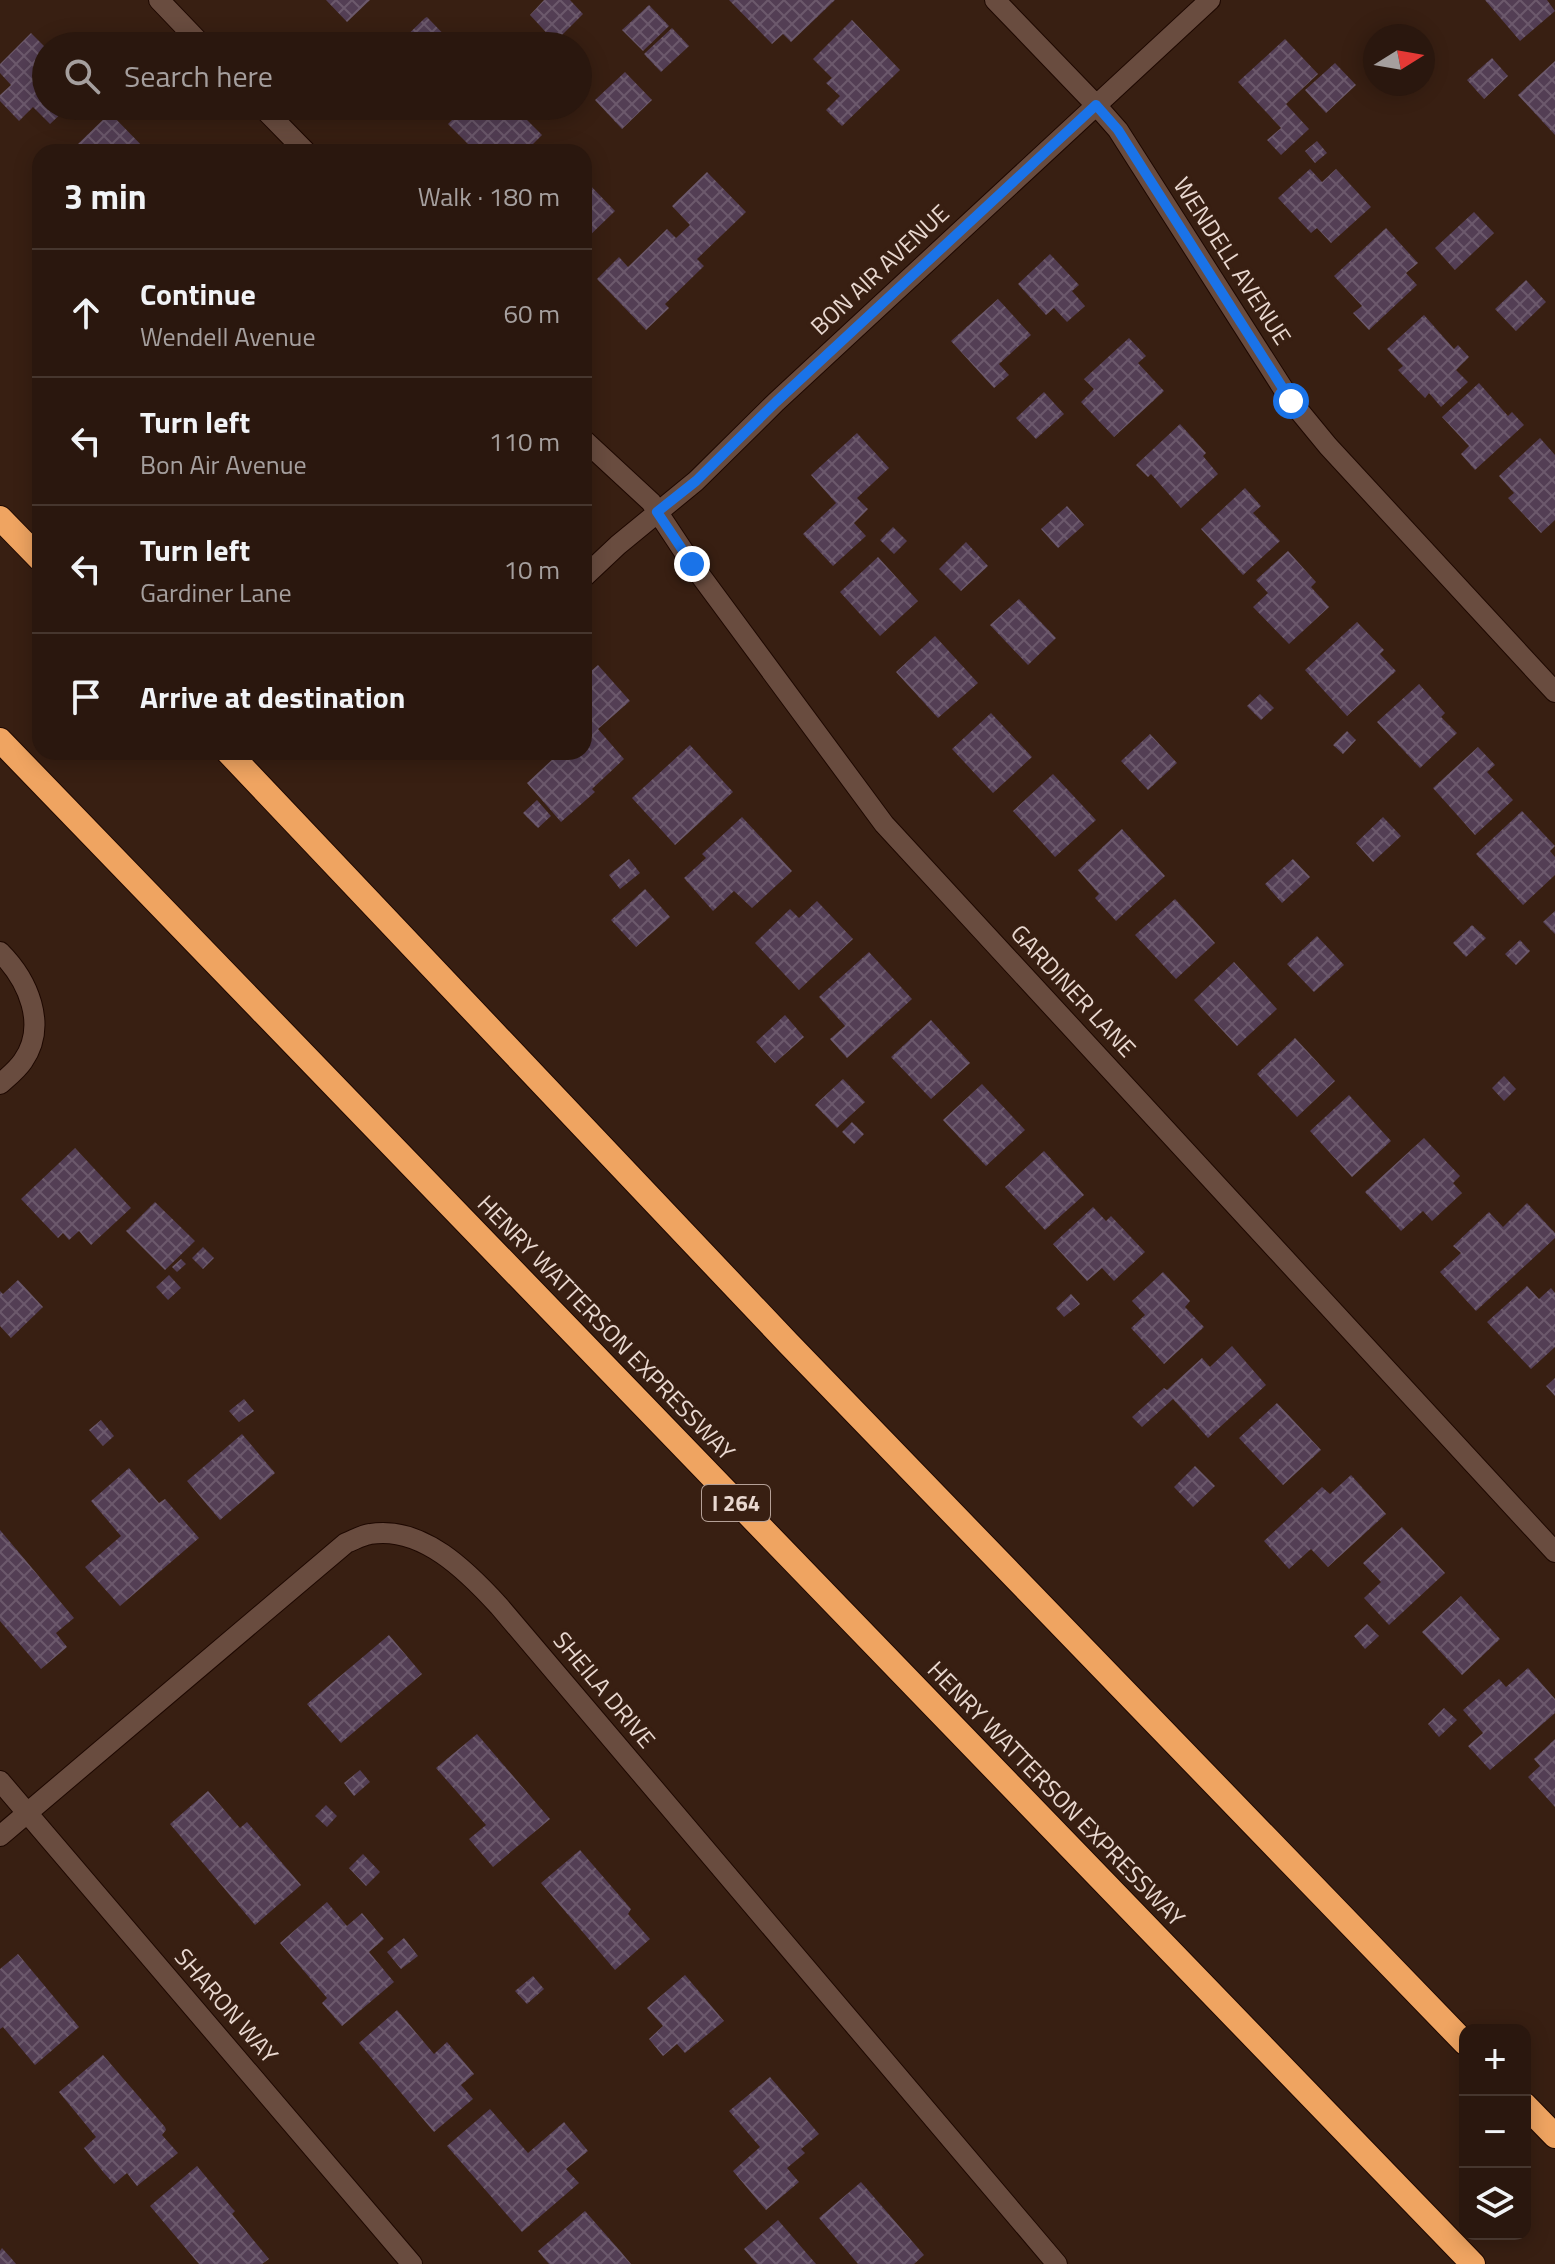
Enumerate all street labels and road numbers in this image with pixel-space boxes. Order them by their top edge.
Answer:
street label: WENDELL AVENUE [1165,169,1301,351]
street label: BON AIR AVENUE [802,195,957,343]
street label: GARDINER LANE [1003,916,1145,1065]
street label: HENRY WATTERSON EXPRESSWAY [470,1186,744,1468]
road number: I 264 [702,1485,770,1521]
street label: SHEILA DRIVE [545,1623,664,1756]
street label: HENRY WATTERSON EXPRESSWAY [920,1652,1194,1934]
street label: SHARON WAY [166,1940,287,2071]

